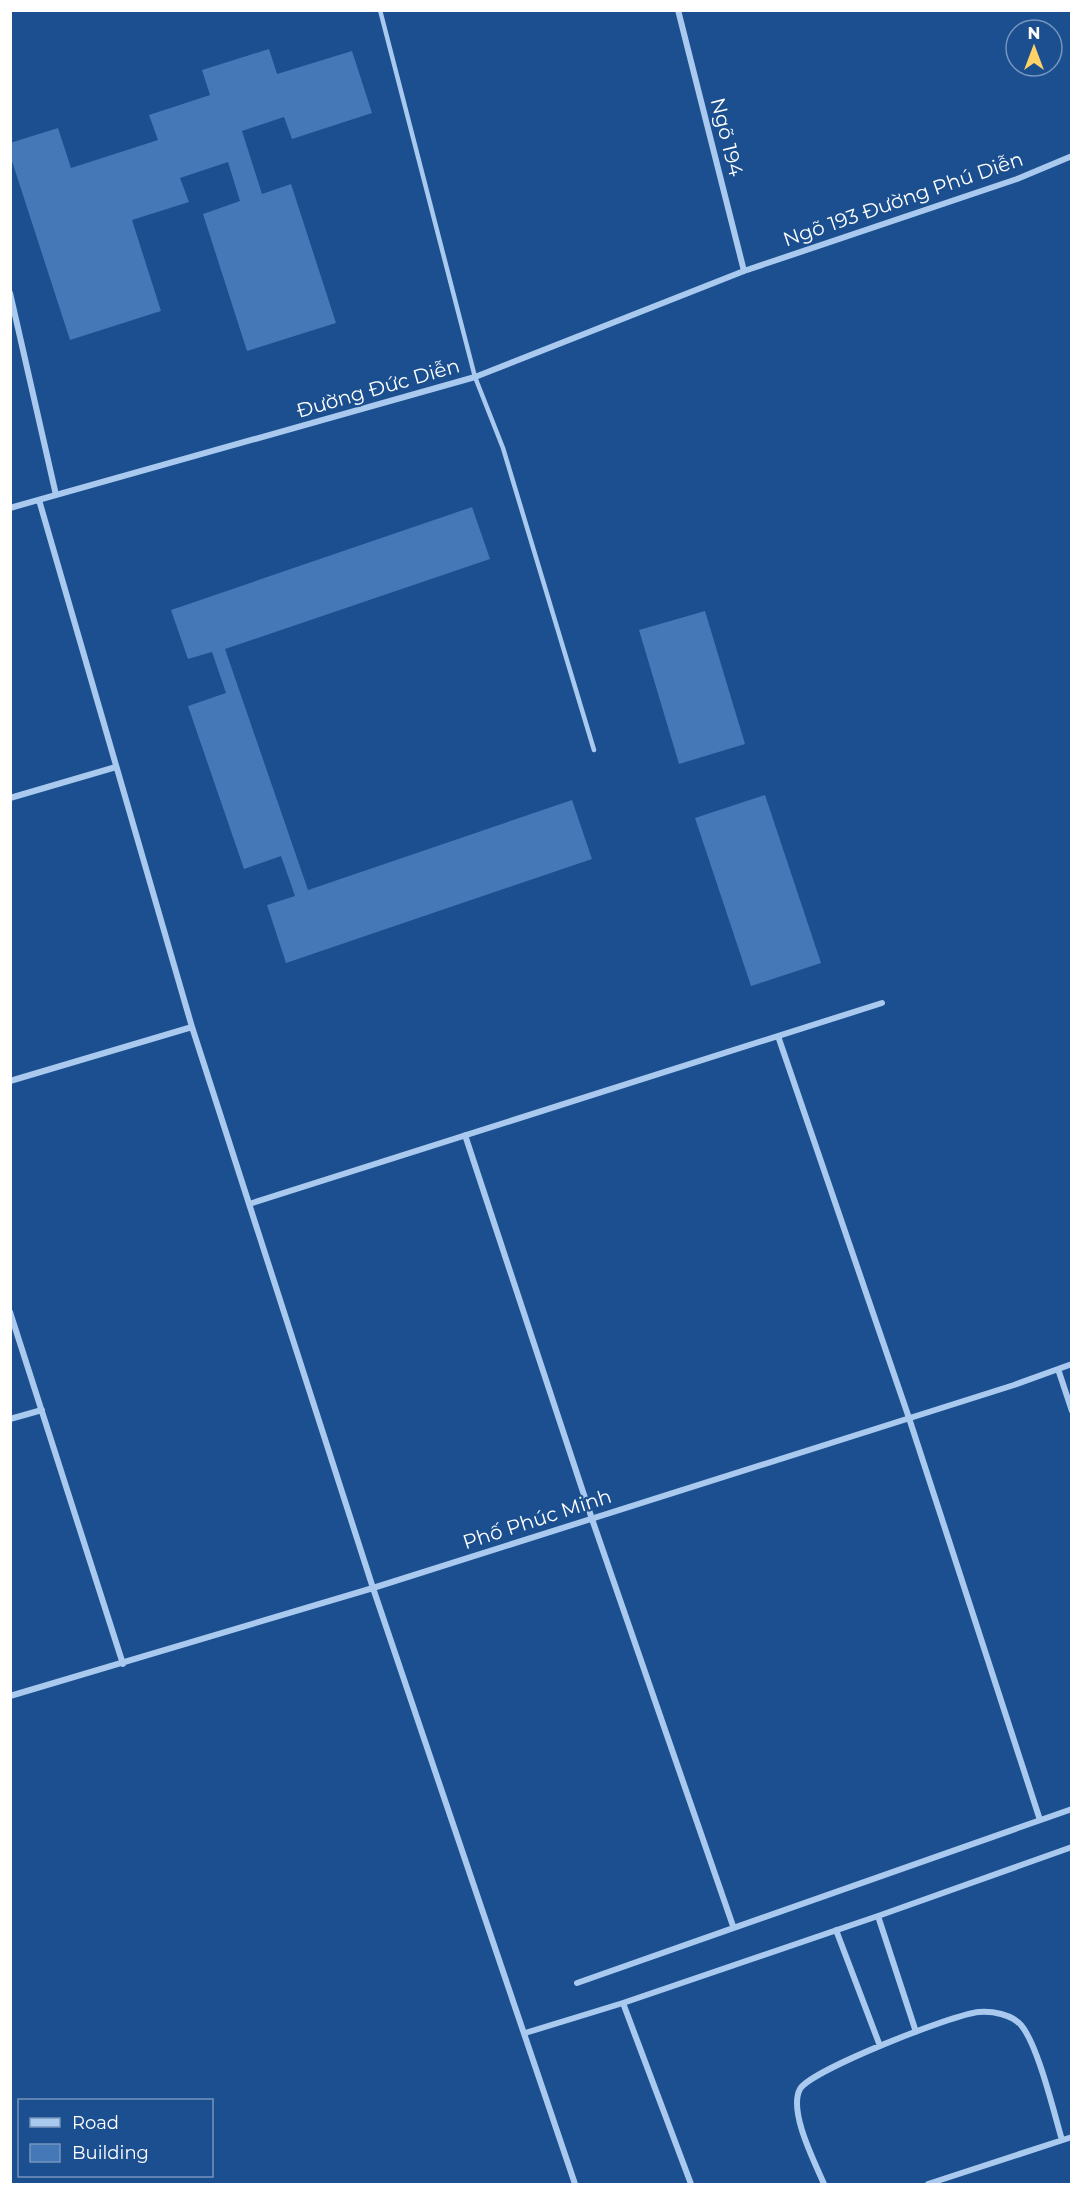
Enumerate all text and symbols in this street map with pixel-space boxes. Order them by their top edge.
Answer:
north arrow [1004,18,1064,78]
text: N [1028,24,1040,43]
street label: Ngõ 194 [706,95,748,179]
street label: Ngõ 193 Đường Phú Diễn [780,147,1026,251]
street label: Đường Đức Diễn [294,353,462,423]
street label: Phố Phúc Minh [460,1484,614,1554]
legend [18,2099,213,2177]
text: Road [72,2112,119,2134]
text: Building [72,2142,149,2164]

